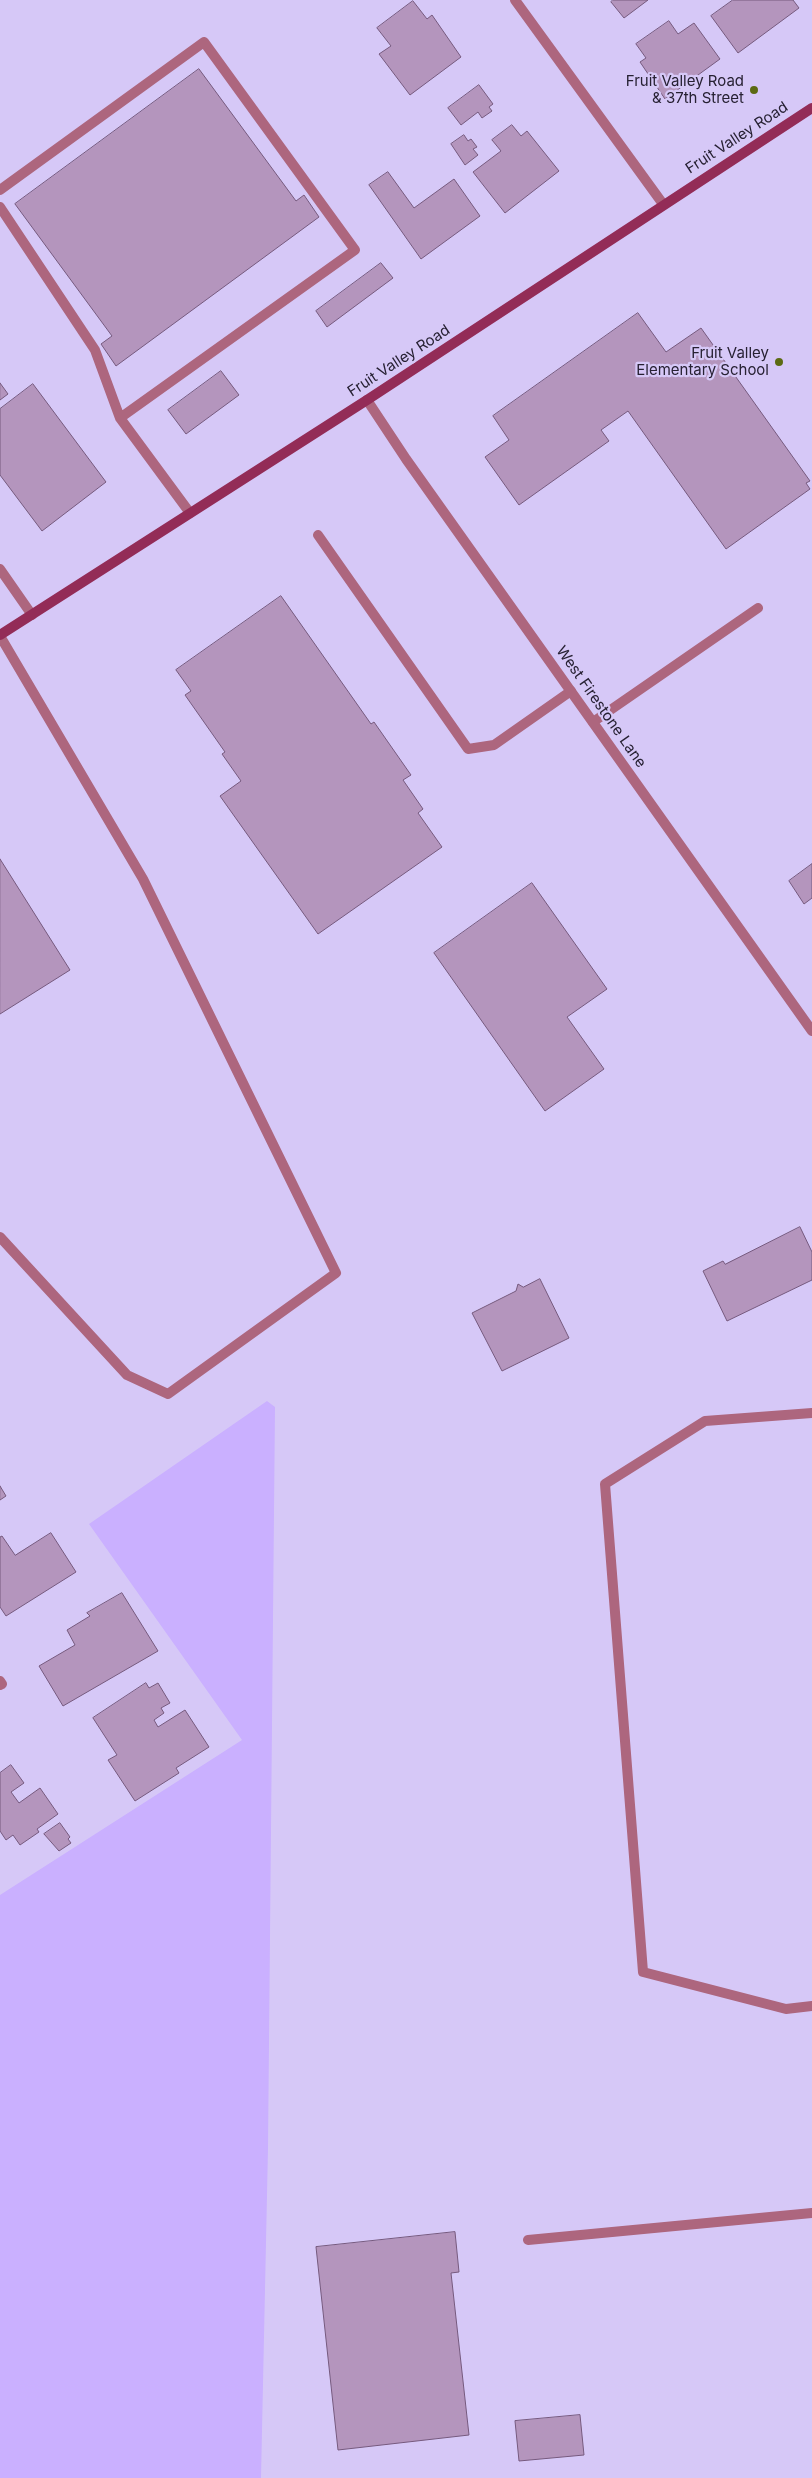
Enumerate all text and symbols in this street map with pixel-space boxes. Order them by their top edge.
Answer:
place label: Fruit Valley Road & 37th Street [626,72,744,107]
marker: Fruit Valley Road & 37th Street [748,84,760,96]
street label: Fruit Valley Road [683,98,791,178]
street label: Fruit Valley Road [345,321,453,401]
place label: Fruit Valley Elementary School [636,344,769,379]
marker: Fruit Valley Elementary School [773,356,785,368]
street label: West Firestone Lane [552,643,650,771]

